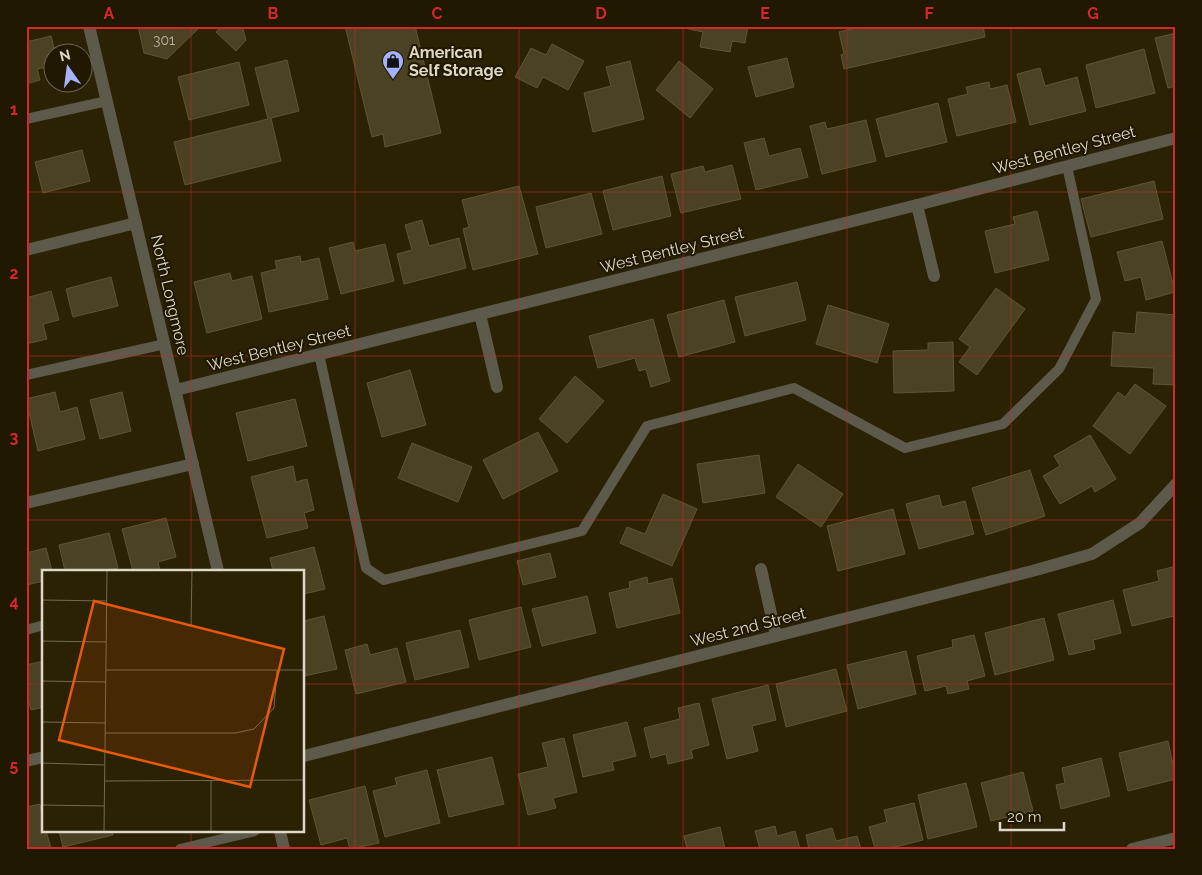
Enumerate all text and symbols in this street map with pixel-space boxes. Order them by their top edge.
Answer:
text: A [104,4,115,23]
text: B [268,4,279,23]
text: C [432,4,443,23]
text: D [595,4,607,23]
text: E [760,4,770,23]
text: F [924,4,934,23]
text: G [1087,4,1099,23]
house number: 301 [153,32,175,48]
north arrow [42,42,92,92]
place label: American Self Storage [409,43,504,80]
text: N [58,46,72,64]
shop icon: American Self Storage [381,49,405,80]
text: 1 [10,100,18,119]
street label: West Bentley Street [991,122,1138,178]
street label: West Bentley Street [598,223,746,277]
street label: North Longmore [147,233,193,357]
text: 2 [9,264,19,283]
street label: West Bentley Street [205,321,353,375]
text: 3 [10,428,19,447]
inset map [42,570,305,832]
text: 4 [9,592,19,611]
street label: West 2nd Street [688,603,808,651]
text: 5 [10,756,19,775]
scale bar [1000,800,1063,832]
text: 20 m [1007,808,1042,826]

